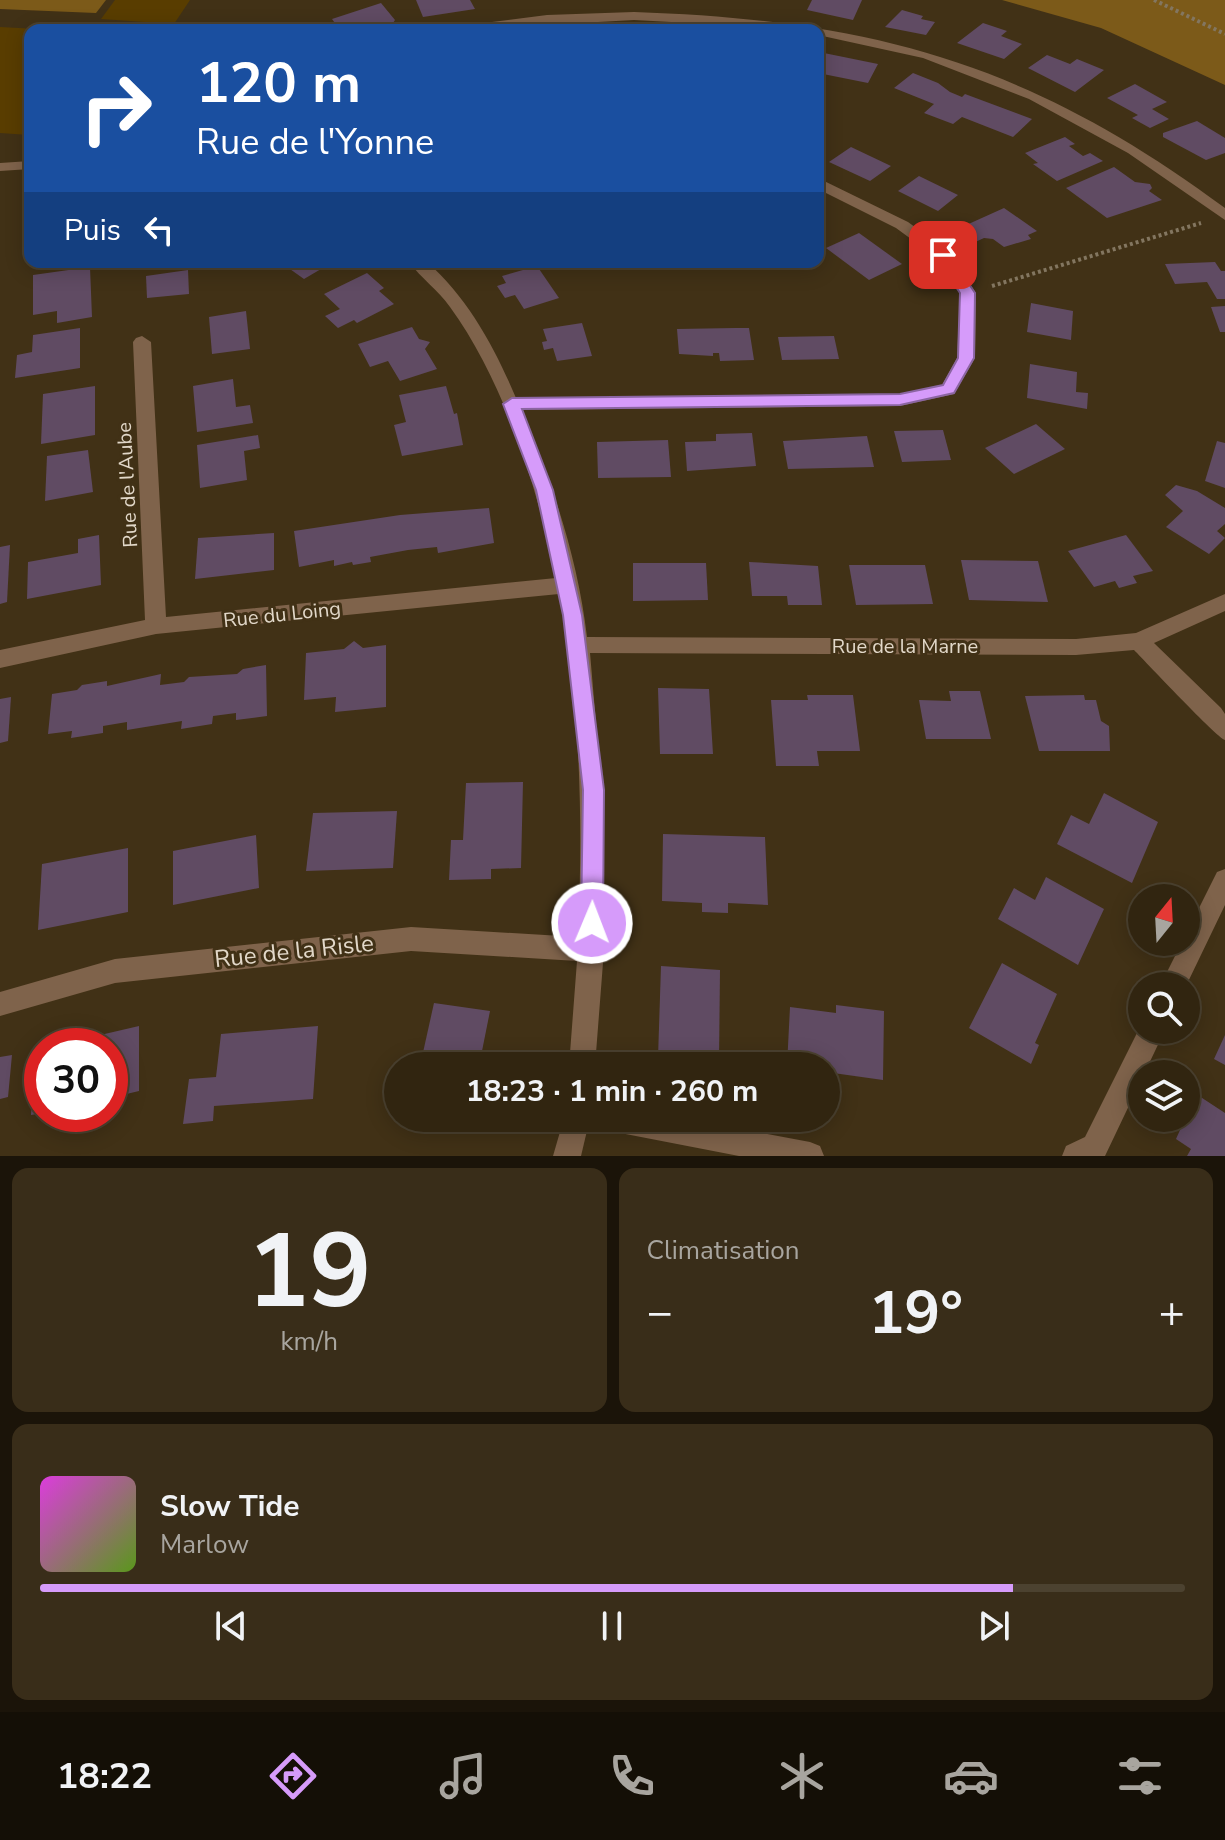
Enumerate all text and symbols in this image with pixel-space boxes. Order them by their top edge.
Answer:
text: 120 m [196,45,361,122]
icon: right [64,56,168,160]
text: Rue de l'Yonne [196,118,434,167]
icon: left [137,208,181,252]
text: Puis [64,210,121,251]
pin [909,221,977,289]
icon: arrive [921,233,965,277]
street label: Rue de l'Aube [111,422,144,548]
street label: Rue du Loing [222,595,342,634]
street label: Rue de la Marne [832,633,978,660]
position arrow [550,881,634,965]
north arrow [1128,884,1200,956]
map controls [1128,884,1200,1132]
street label: Rue de la Risle [213,927,375,975]
button: search [1128,972,1200,1044]
speed limit sign: 30 [24,1028,128,1132]
button: layers [1128,1060,1200,1132]
text: 18:23 · 1 min · 260 m [466,1071,758,1112]
text: 19 [247,1201,372,1343]
text: Climatisation [647,1233,800,1268]
text: 19° [868,1272,963,1354]
text: − [647,1283,673,1343]
text: + [1159,1283,1185,1343]
text: km/h [281,1324,338,1359]
text: Slow Tide [160,1486,300,1527]
text: Marlow [160,1527,249,1562]
icon: previous [209,1604,253,1648]
icon: pause [590,1604,634,1648]
icon: next [972,1604,1016,1648]
icon: directions [265,1748,321,1804]
icon: music [435,1748,491,1804]
icon: phone [604,1748,660,1804]
icon: climate [774,1748,830,1804]
icon: car [943,1748,999,1804]
icon: filters [1112,1748,1168,1804]
text: 18:22 [57,1752,152,1801]

